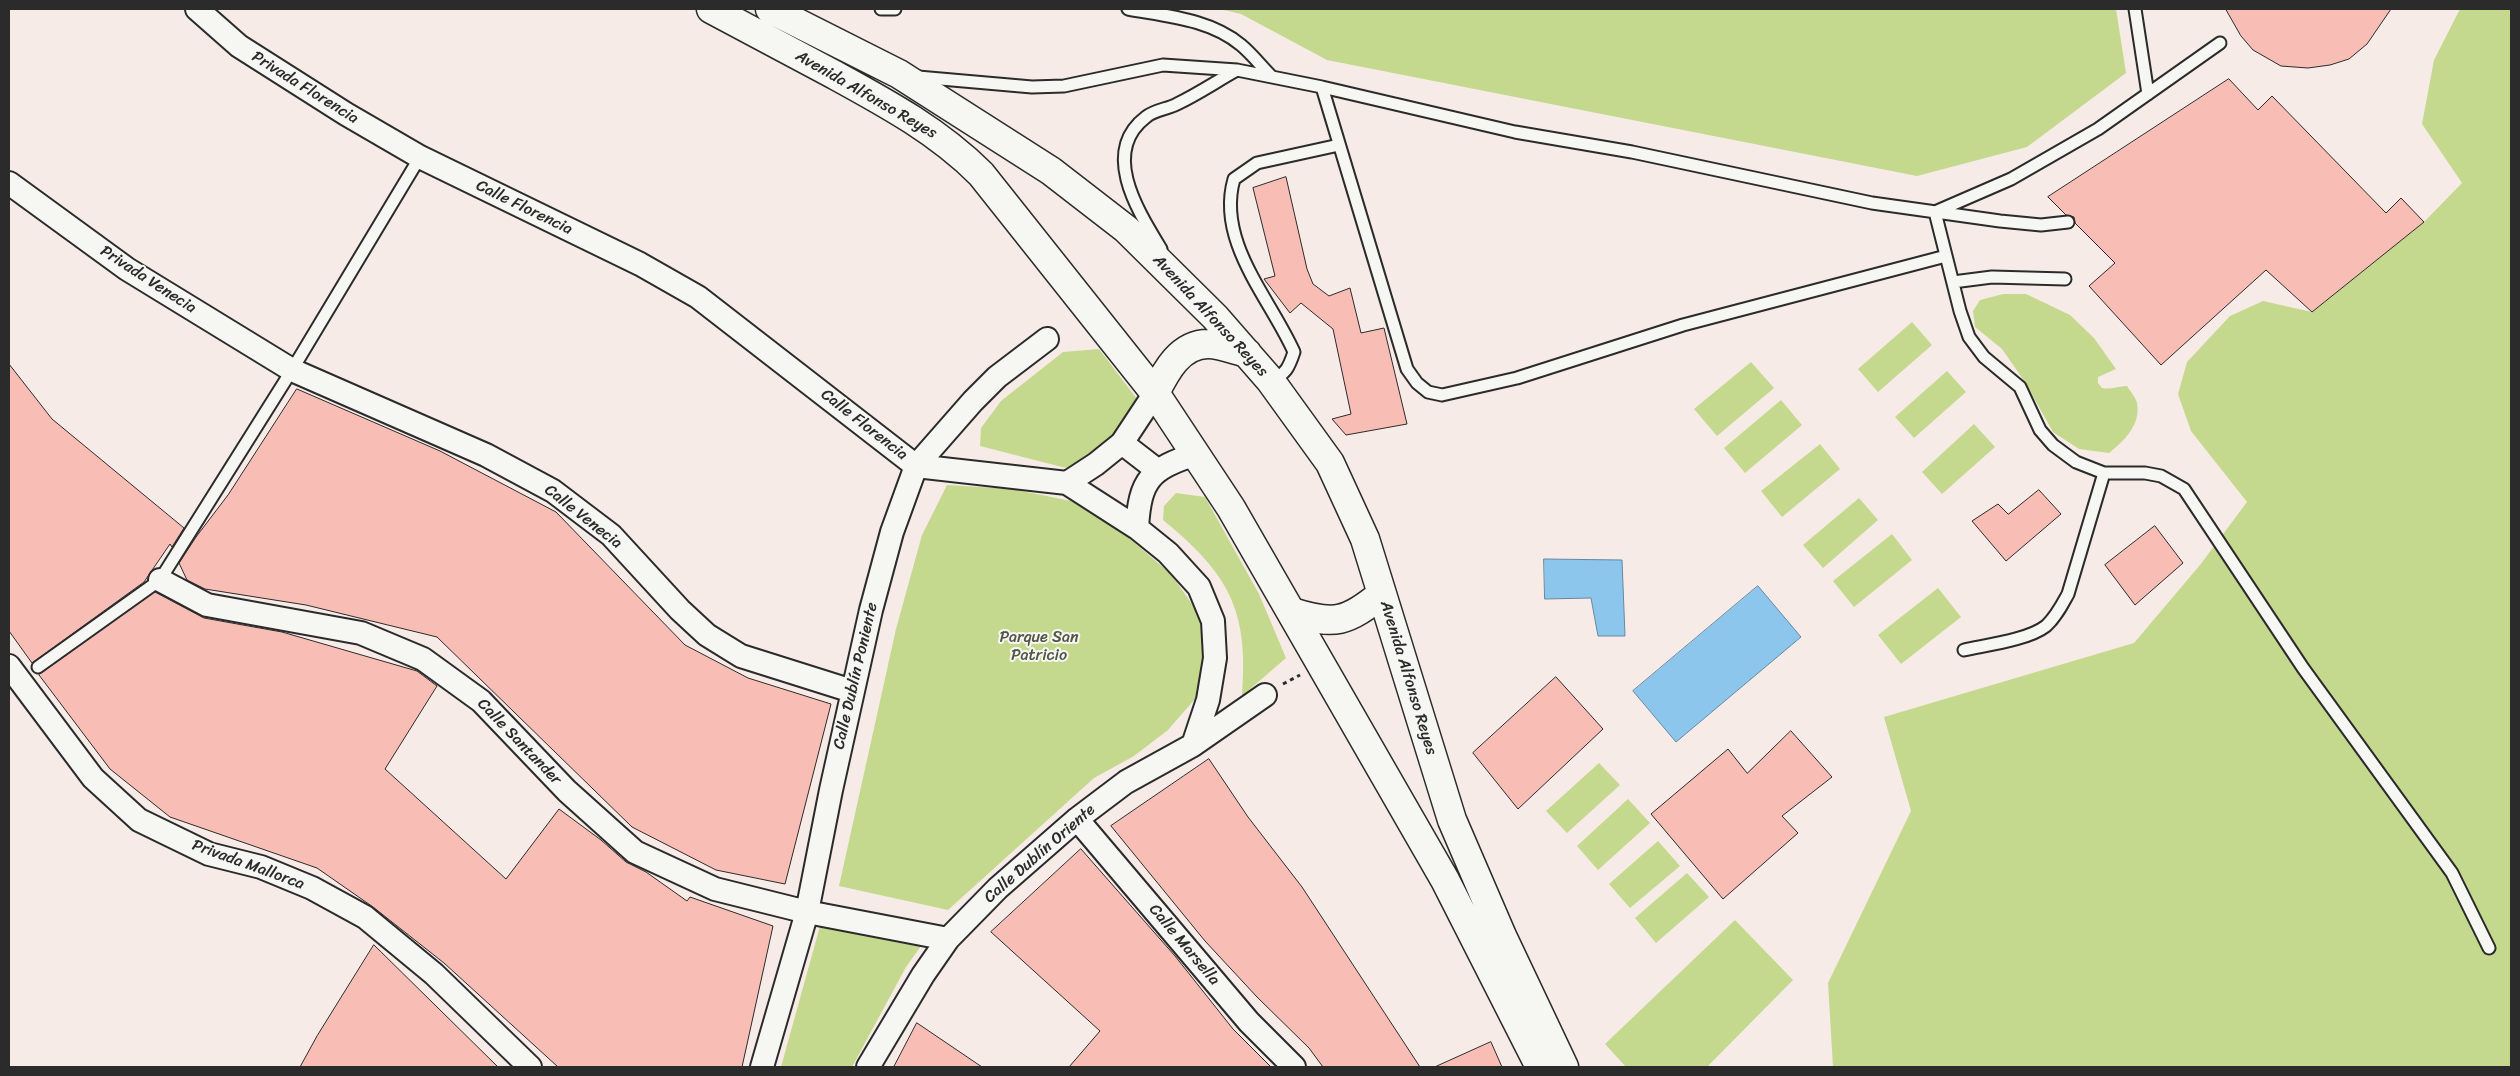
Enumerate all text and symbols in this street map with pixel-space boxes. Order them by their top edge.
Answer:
street label: Avenida Alfonso Reyes [792,47,940,143]
street label: Privada Florencia [248,48,362,128]
street label: Calle Florencia [473,176,575,240]
street label: Privada Venecia [96,242,200,318]
street label: Avenida Alfonso Reyes [1148,251,1272,381]
street label: Calle Florencia [817,385,911,465]
street label: Calle Venecia [540,481,626,553]
street label: Avenida Alfonso Reyes [1375,599,1441,757]
street label: Calle Dublín Poniente [830,601,882,751]
park label: Parque San Patricio [999,628,1079,666]
street label: Calle Santander [473,695,565,789]
street label: Calle Dublín Oriente [981,801,1099,907]
street label: Privada Mallorca [189,836,307,894]
street label: Calle Marsella [1145,901,1223,989]

